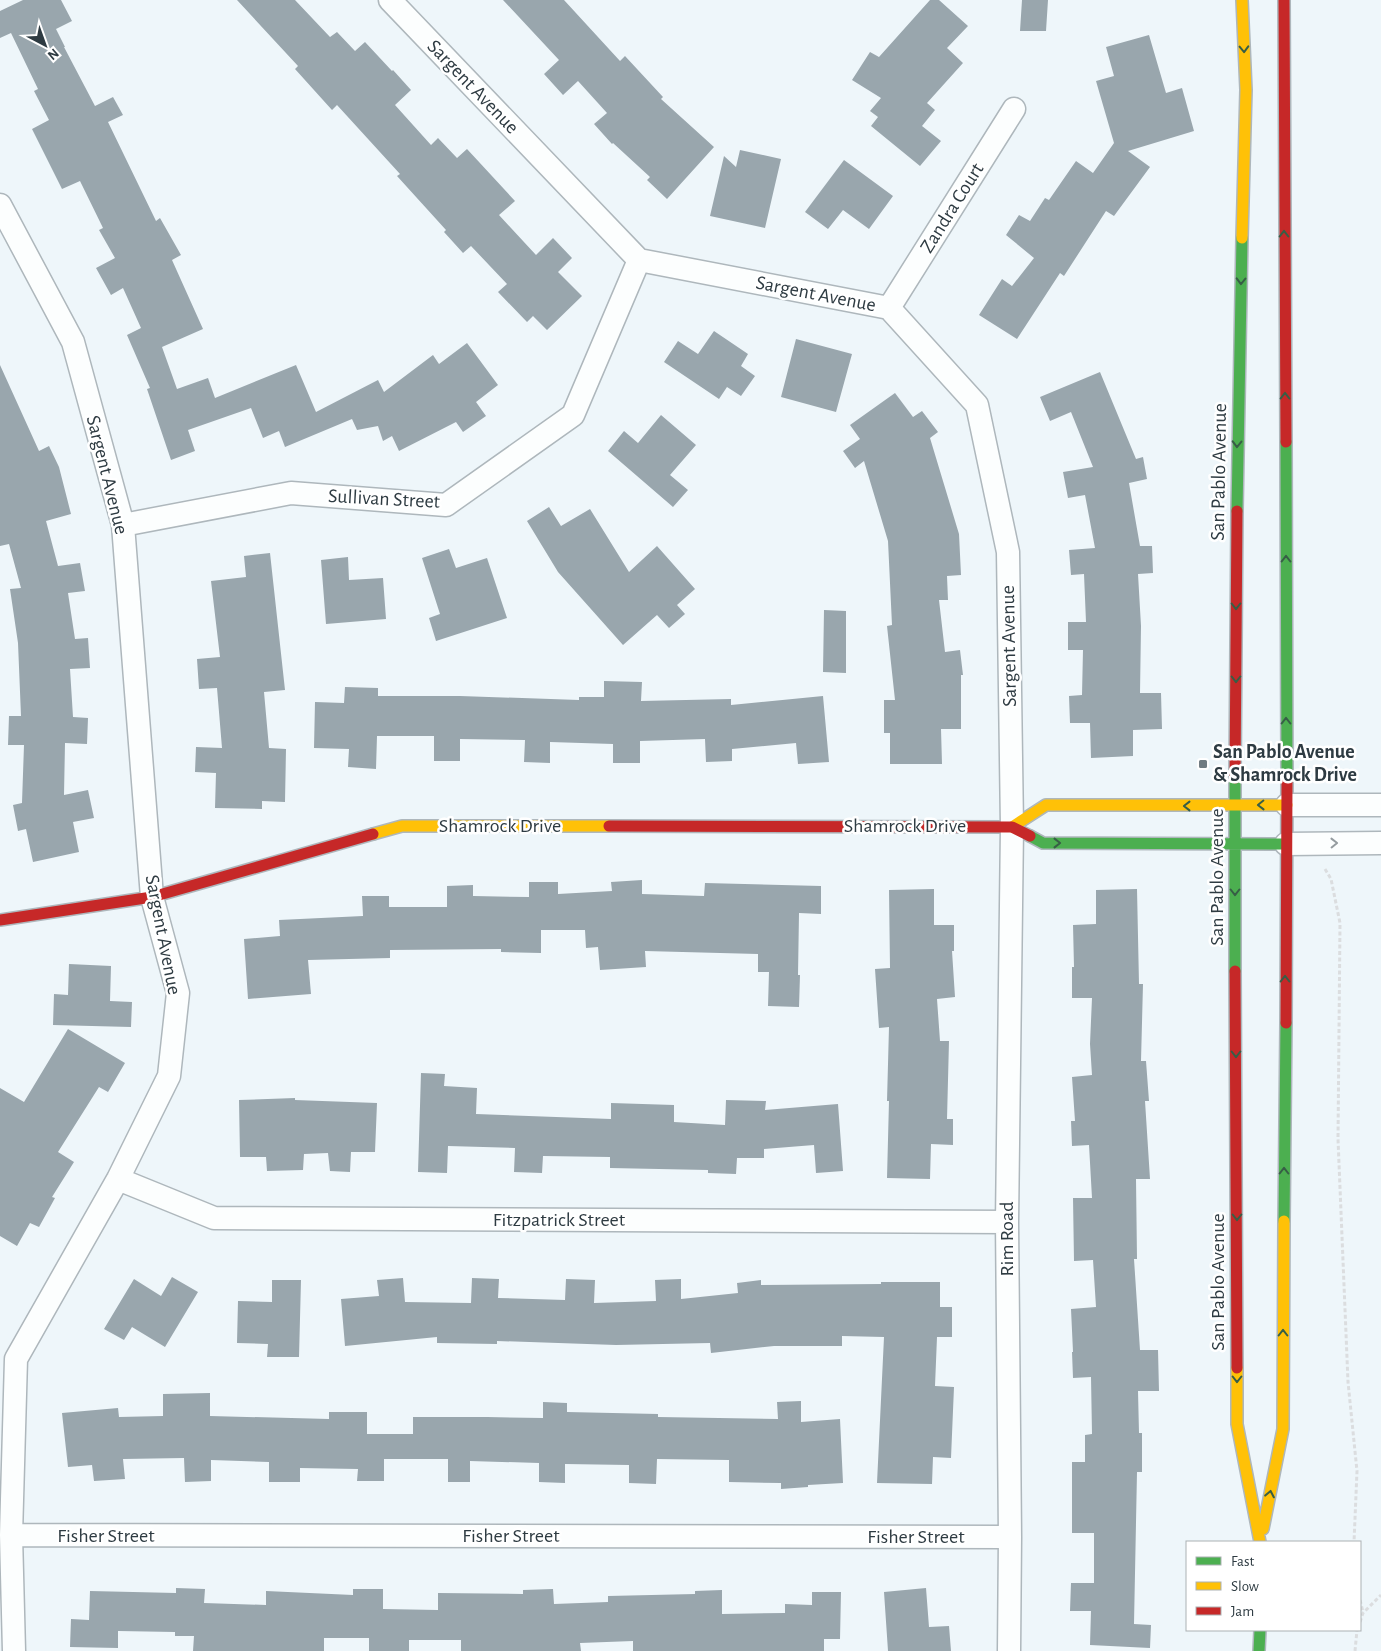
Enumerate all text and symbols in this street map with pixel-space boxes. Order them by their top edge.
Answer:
north arrow [20,20,70,70]
street label: Sargent Avenue [423,36,523,138]
one-way arrow [1239,45,1250,53]
text: N [45,46,61,63]
street label: Zandra Court [917,159,988,256]
one-way arrow [1279,229,1289,237]
street label: Sargent Avenue [754,273,878,315]
one-way arrow [1236,277,1247,285]
one-way arrow [1280,392,1290,400]
street label: San Pablo Avenue [1208,403,1230,541]
street label: Sargent Avenue [83,413,131,537]
one-way arrow [1232,440,1243,448]
street label: Sullivan Street [327,486,441,512]
one-way arrow [1281,554,1291,562]
street label: Sargent Avenue [998,585,1020,707]
one-way arrow [1231,602,1241,610]
one-way arrow [1231,676,1241,684]
one-way arrow [1281,717,1291,724]
place label: San Pablo Avenue & Shamrock Drive [1213,742,1357,785]
marker: San Pablo Avenue & Shamrock Drive [1197,758,1209,770]
one-way arrow [1257,800,1265,811]
one-way arrow [1183,801,1190,811]
street label: San Pablo Avenue [1207,808,1227,946]
street label: Shamrock Drive [439,816,561,836]
street label: Shamrock Drive [844,816,966,836]
one-way arrow [1053,838,1061,848]
one-way arrow [1330,838,1338,848]
street label: Sargent Avenue [142,873,184,997]
one-way arrow [1230,888,1240,896]
one-way arrow [1280,975,1290,982]
one-way arrow [1231,1051,1241,1059]
one-way arrow [1279,1166,1289,1174]
street label: Rim Road [997,1201,1017,1277]
street label: Fitzpatrick Street [493,1210,626,1230]
street label: San Pablo Avenue [1208,1213,1228,1351]
one-way arrow [1232,1214,1242,1221]
one-way arrow [1278,1329,1288,1336]
one-way arrow [1232,1376,1242,1384]
one-way arrow [1264,1490,1274,1499]
street label: Fisher Street [57,1526,155,1546]
street label: Fisher Street [462,1526,560,1546]
street label: Fisher Street [867,1527,965,1547]
legend [1186,1541,1361,1631]
text: Fast [1231,1554,1255,1569]
text: Slow [1231,1579,1259,1594]
text: Jam [1231,1604,1254,1619]

